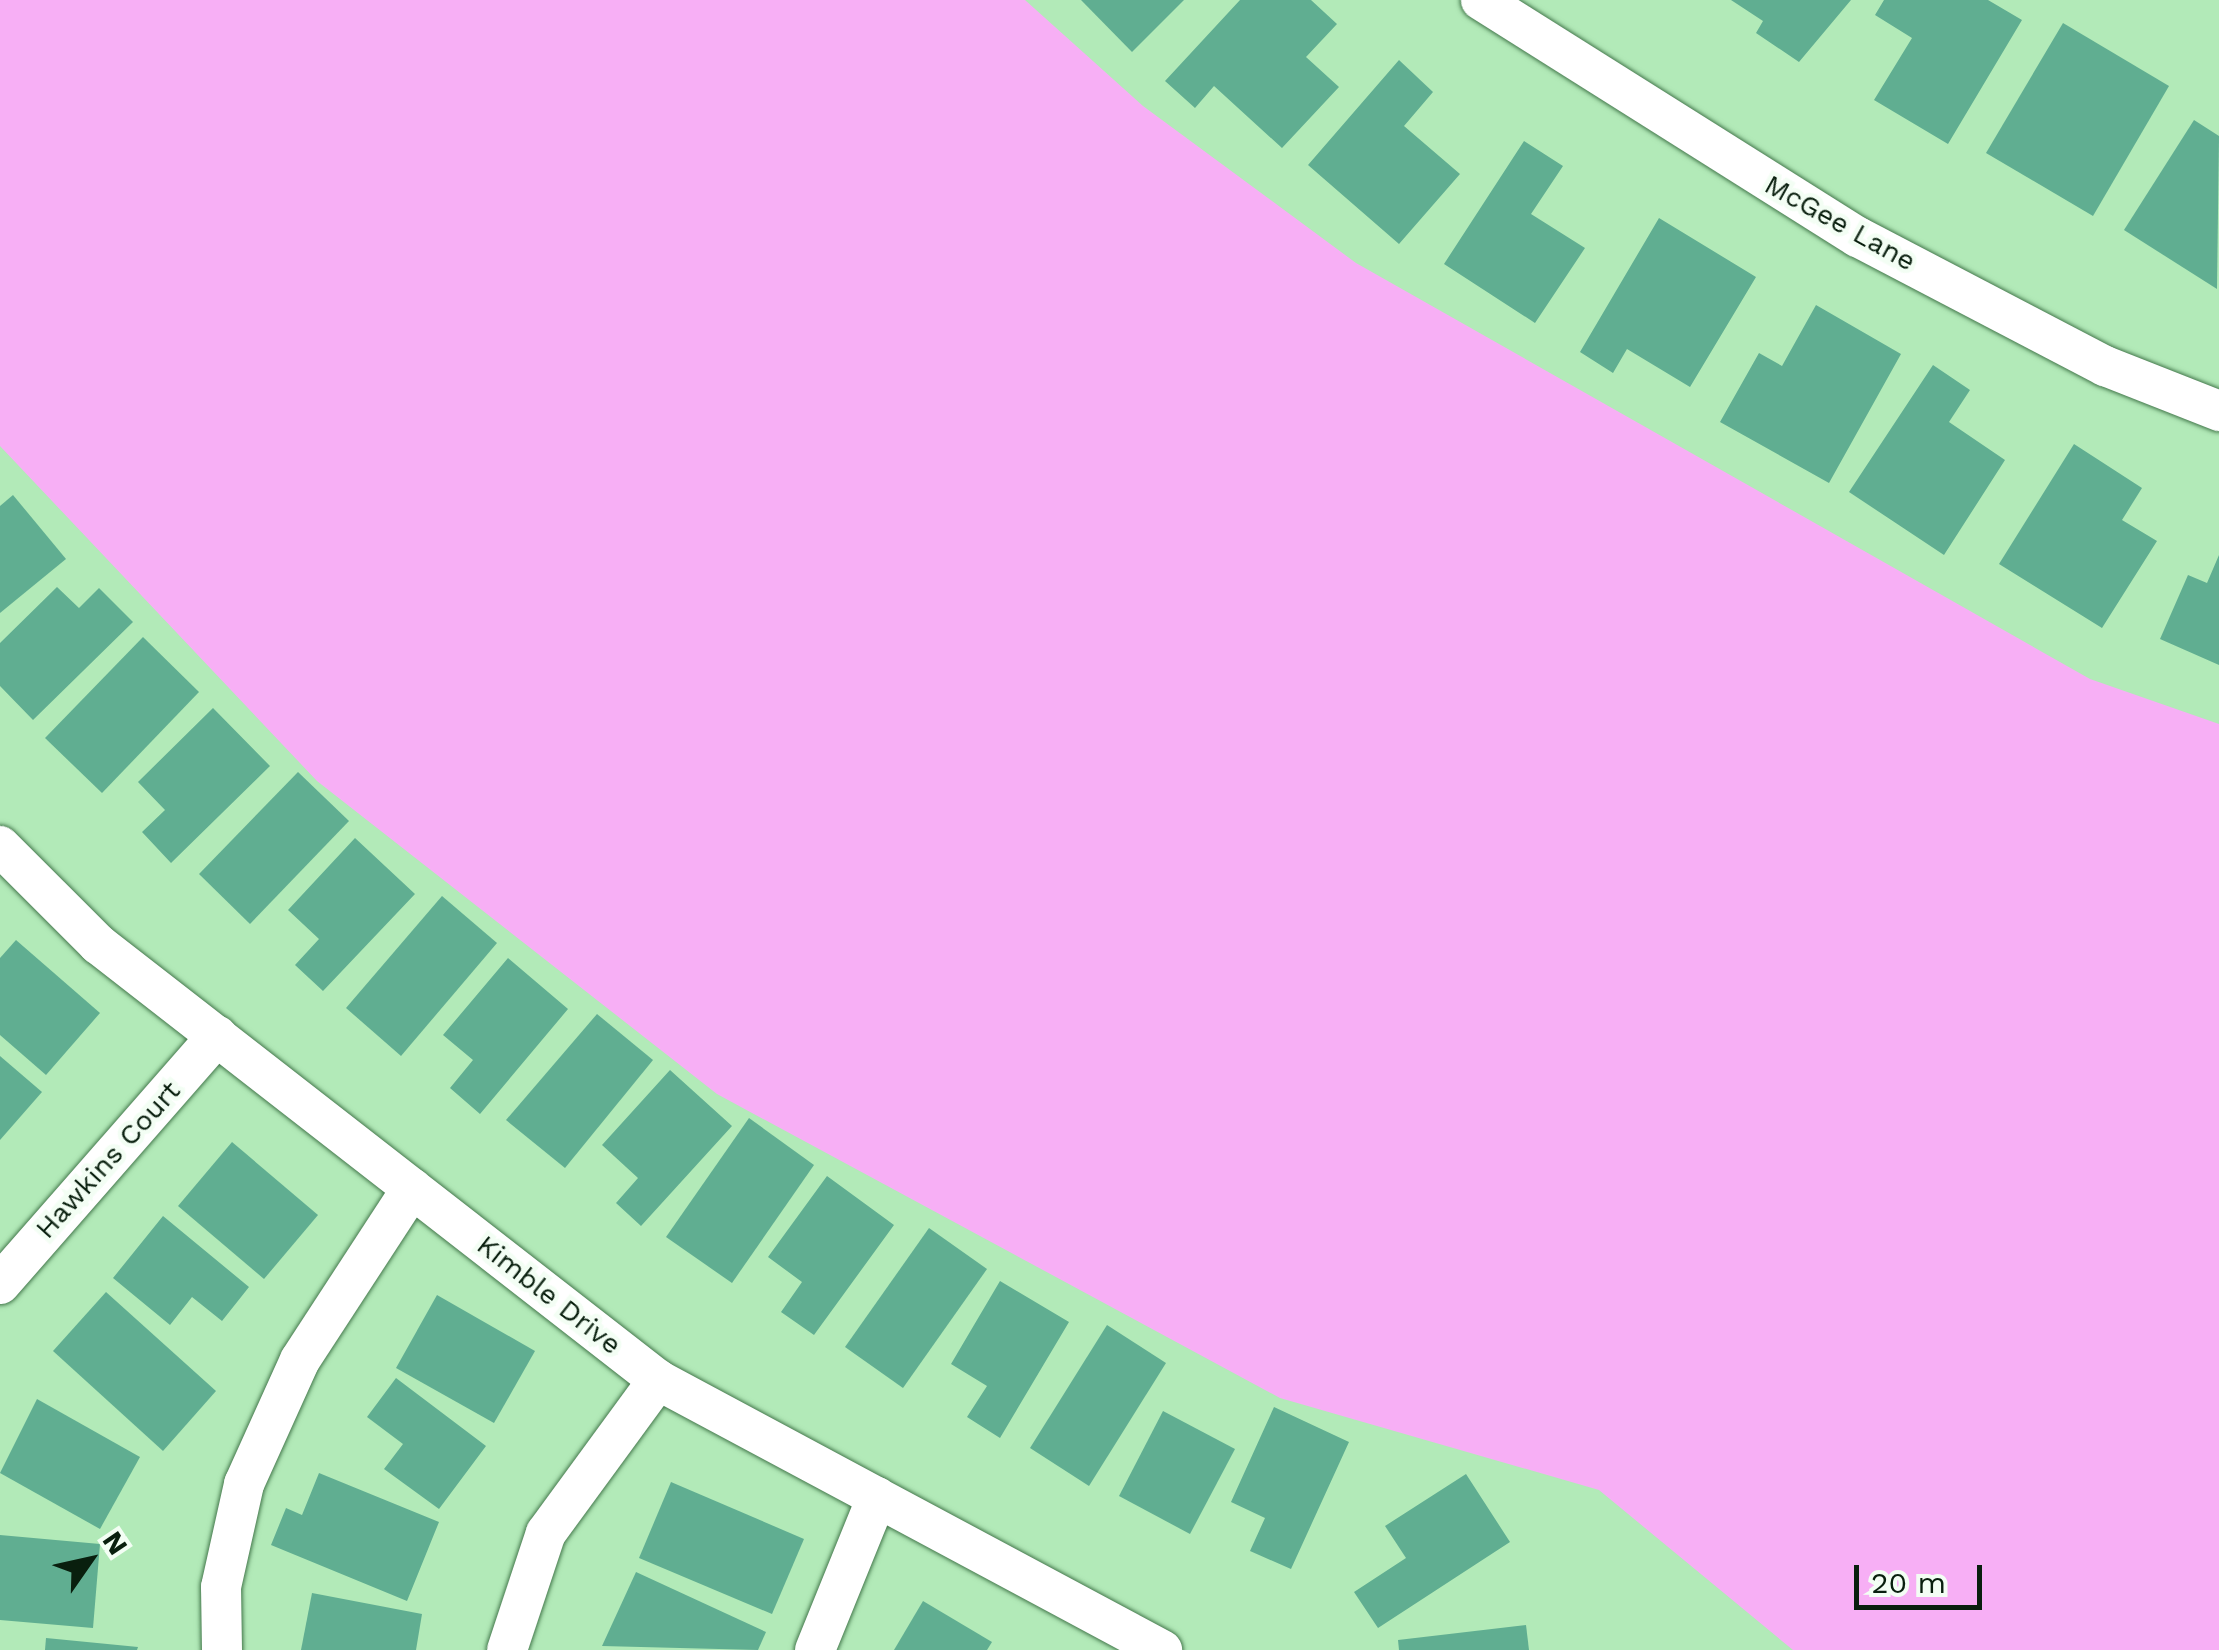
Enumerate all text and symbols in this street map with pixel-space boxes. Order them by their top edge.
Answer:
street label: McGee Lane [1759,168,1921,278]
street label: Hawkins Court [29,1074,187,1246]
street label: Kimble Drive [470,1228,628,1362]
north arrow [40,1510,140,1610]
text: N [96,1525,135,1561]
scale bar [1859,1545,1986,1607]
text: 20 m [1871,1565,1946,1600]

